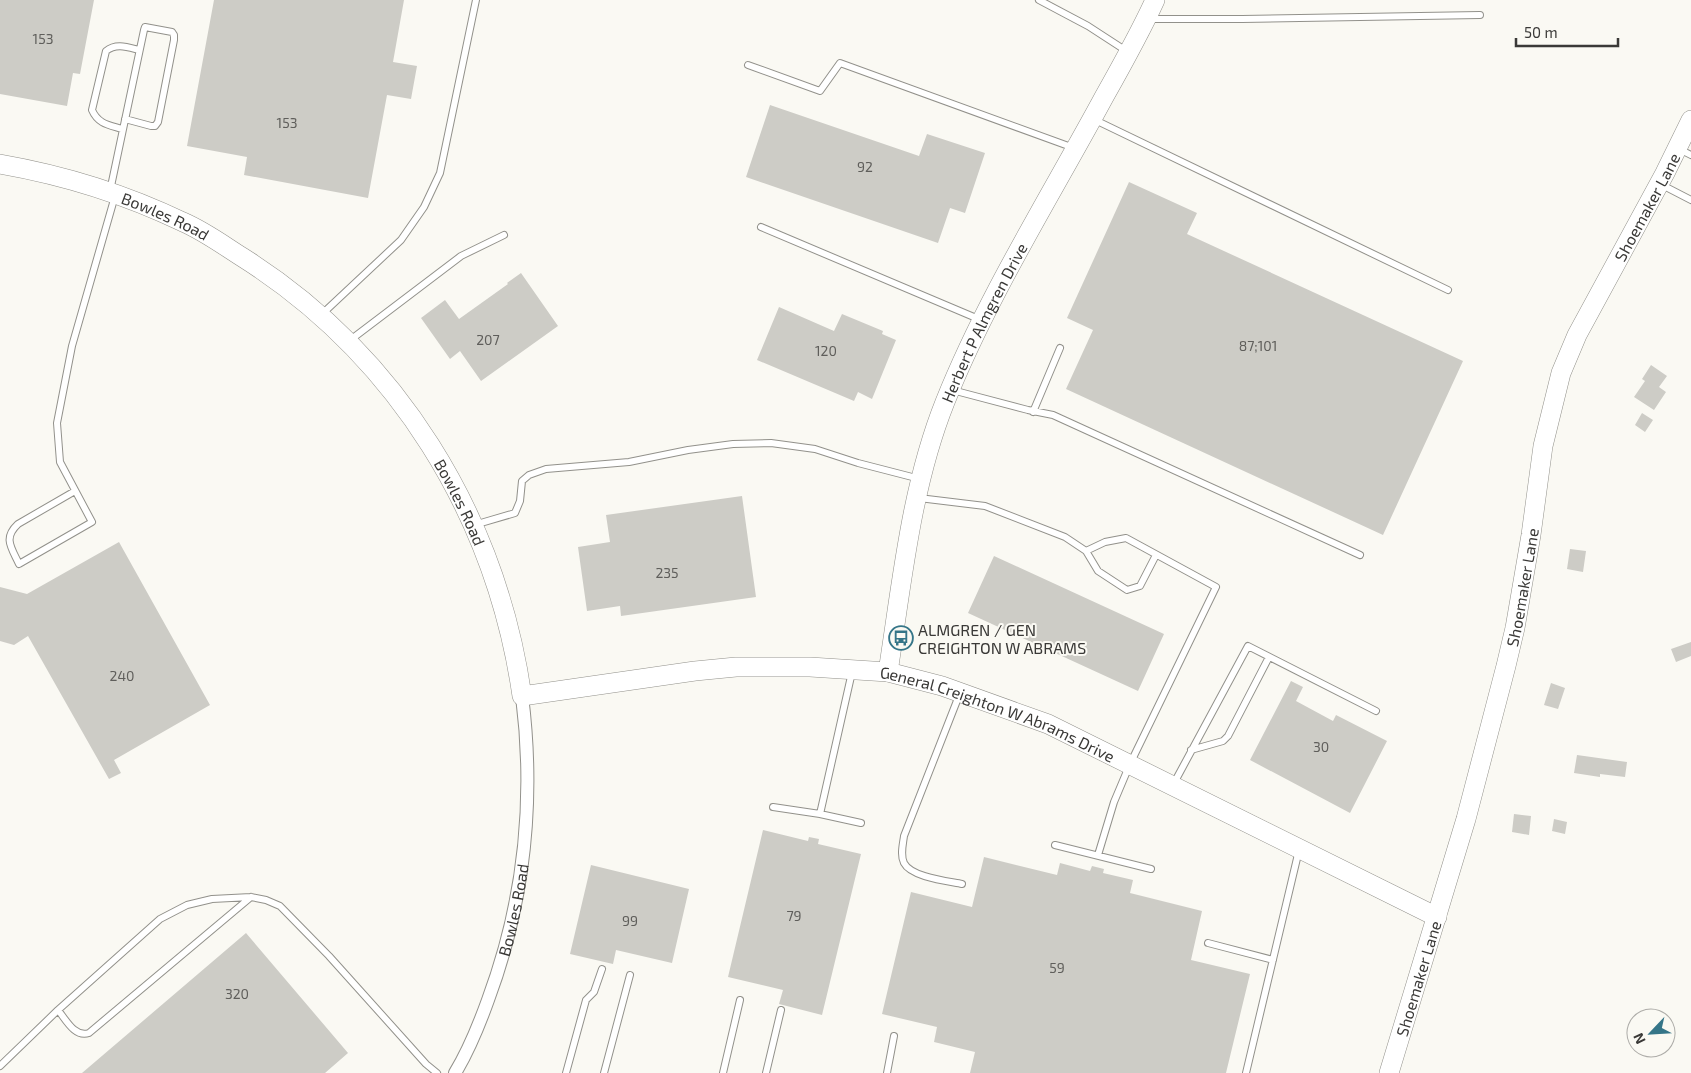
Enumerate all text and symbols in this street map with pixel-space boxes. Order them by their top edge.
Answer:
scale bar [1516,15,1618,47]
text: 50 m [1524,23,1558,41]
house number: 153 [33,30,53,47]
house number: 153 [277,114,297,131]
street label: Shoemaker Lane [1610,150,1683,264]
house number: 92 [857,158,873,175]
street label: Bowles Road [119,188,213,243]
street label: Herbert P Almgren Drive [936,239,1030,405]
house number: 207 [476,331,500,348]
house number: 87;101 [1239,337,1277,354]
house number: 120 [815,342,837,359]
street label: Bowles Road [431,455,490,548]
street label: Shoemaker Lane [1501,527,1541,648]
house number: 235 [655,564,679,581]
place label: ALMGREN / GEN CREIGHTON W ABRAMS [918,620,1086,657]
bus stop icon: ALMGREN / GEN CREIGHTON W ABRAMS [888,625,914,651]
street label: General Creighton W Abrams Drive [880,662,1118,765]
house number: 240 [110,667,134,684]
house number: 30 [1313,738,1329,755]
street label: Bowles Road [493,862,531,958]
house number: 79 [786,907,802,924]
house number: 99 [622,912,638,929]
street label: Shoemaker Lane [1391,918,1444,1038]
house number: 59 [1049,959,1065,976]
house number: 320 [225,985,249,1002]
north arrow [1626,1008,1676,1058]
text: N [1629,1031,1649,1047]

